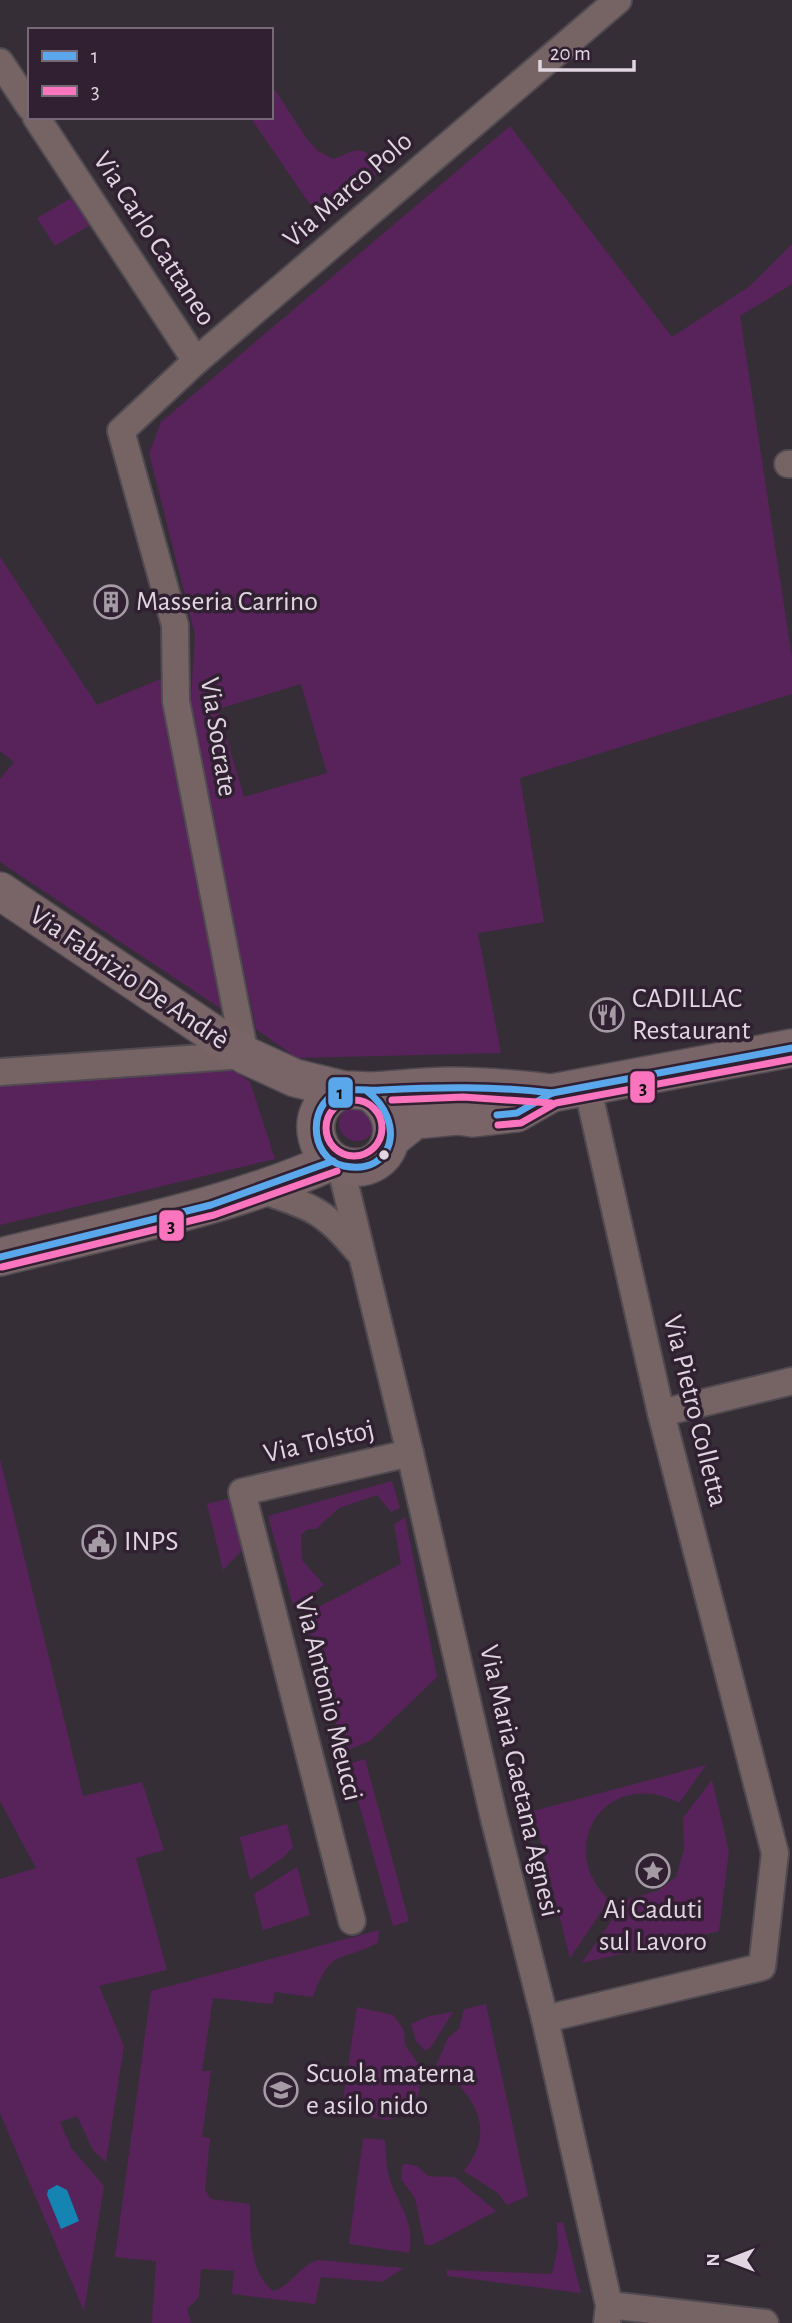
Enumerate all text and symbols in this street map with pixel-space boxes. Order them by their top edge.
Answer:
legend [28,28,273,119]
scale bar [540,28,634,72]
text: 20 m [550,43,591,64]
text: 1 [91,46,98,67]
text: 3 [91,81,100,102]
street label: Via Marco Polo [278,127,418,253]
street label: Via Carlo Cattaneo [88,147,220,331]
building icon: Masseria Carrino [92,583,130,621]
place label: Masseria Carrino [136,588,318,616]
street label: Via Socrate [195,675,241,799]
street label: Via Fabrizio De Andrè [24,901,234,1055]
place label: CADILLAC Restaurant [632,985,751,1045]
restaurant icon: CADILLAC Restaurant [588,996,626,1034]
line badge: 3 [629,1070,656,1104]
line badge: 1 [327,1076,354,1109]
text: 3 [639,1079,647,1098]
text: 1 [337,1084,343,1103]
unlabelled marker [377,1148,391,1162]
line badge: 3 [158,1209,185,1242]
text: 3 [167,1217,175,1236]
street label: Via Pietro Colletta [658,1313,732,1510]
street label: Via Tolstoj [261,1416,377,1468]
public building icon: INPS [80,1523,118,1561]
place label: INPS [124,1528,178,1556]
street label: Via Antonio Meucci [289,1594,367,1804]
street label: Via Maria Gaetana Agnesi [474,1642,564,1920]
place icon: Ai Caduti sul Lavoro [634,1852,672,1890]
place label: Ai Caduti sul Lavoro [599,1896,707,1956]
place label: Scuola materna e asilo nido [306,2060,475,2120]
school or university icon: Scuola materna e asilo nido [262,2071,300,2109]
north arrow [694,2225,764,2295]
text: N [704,2253,723,2267]

